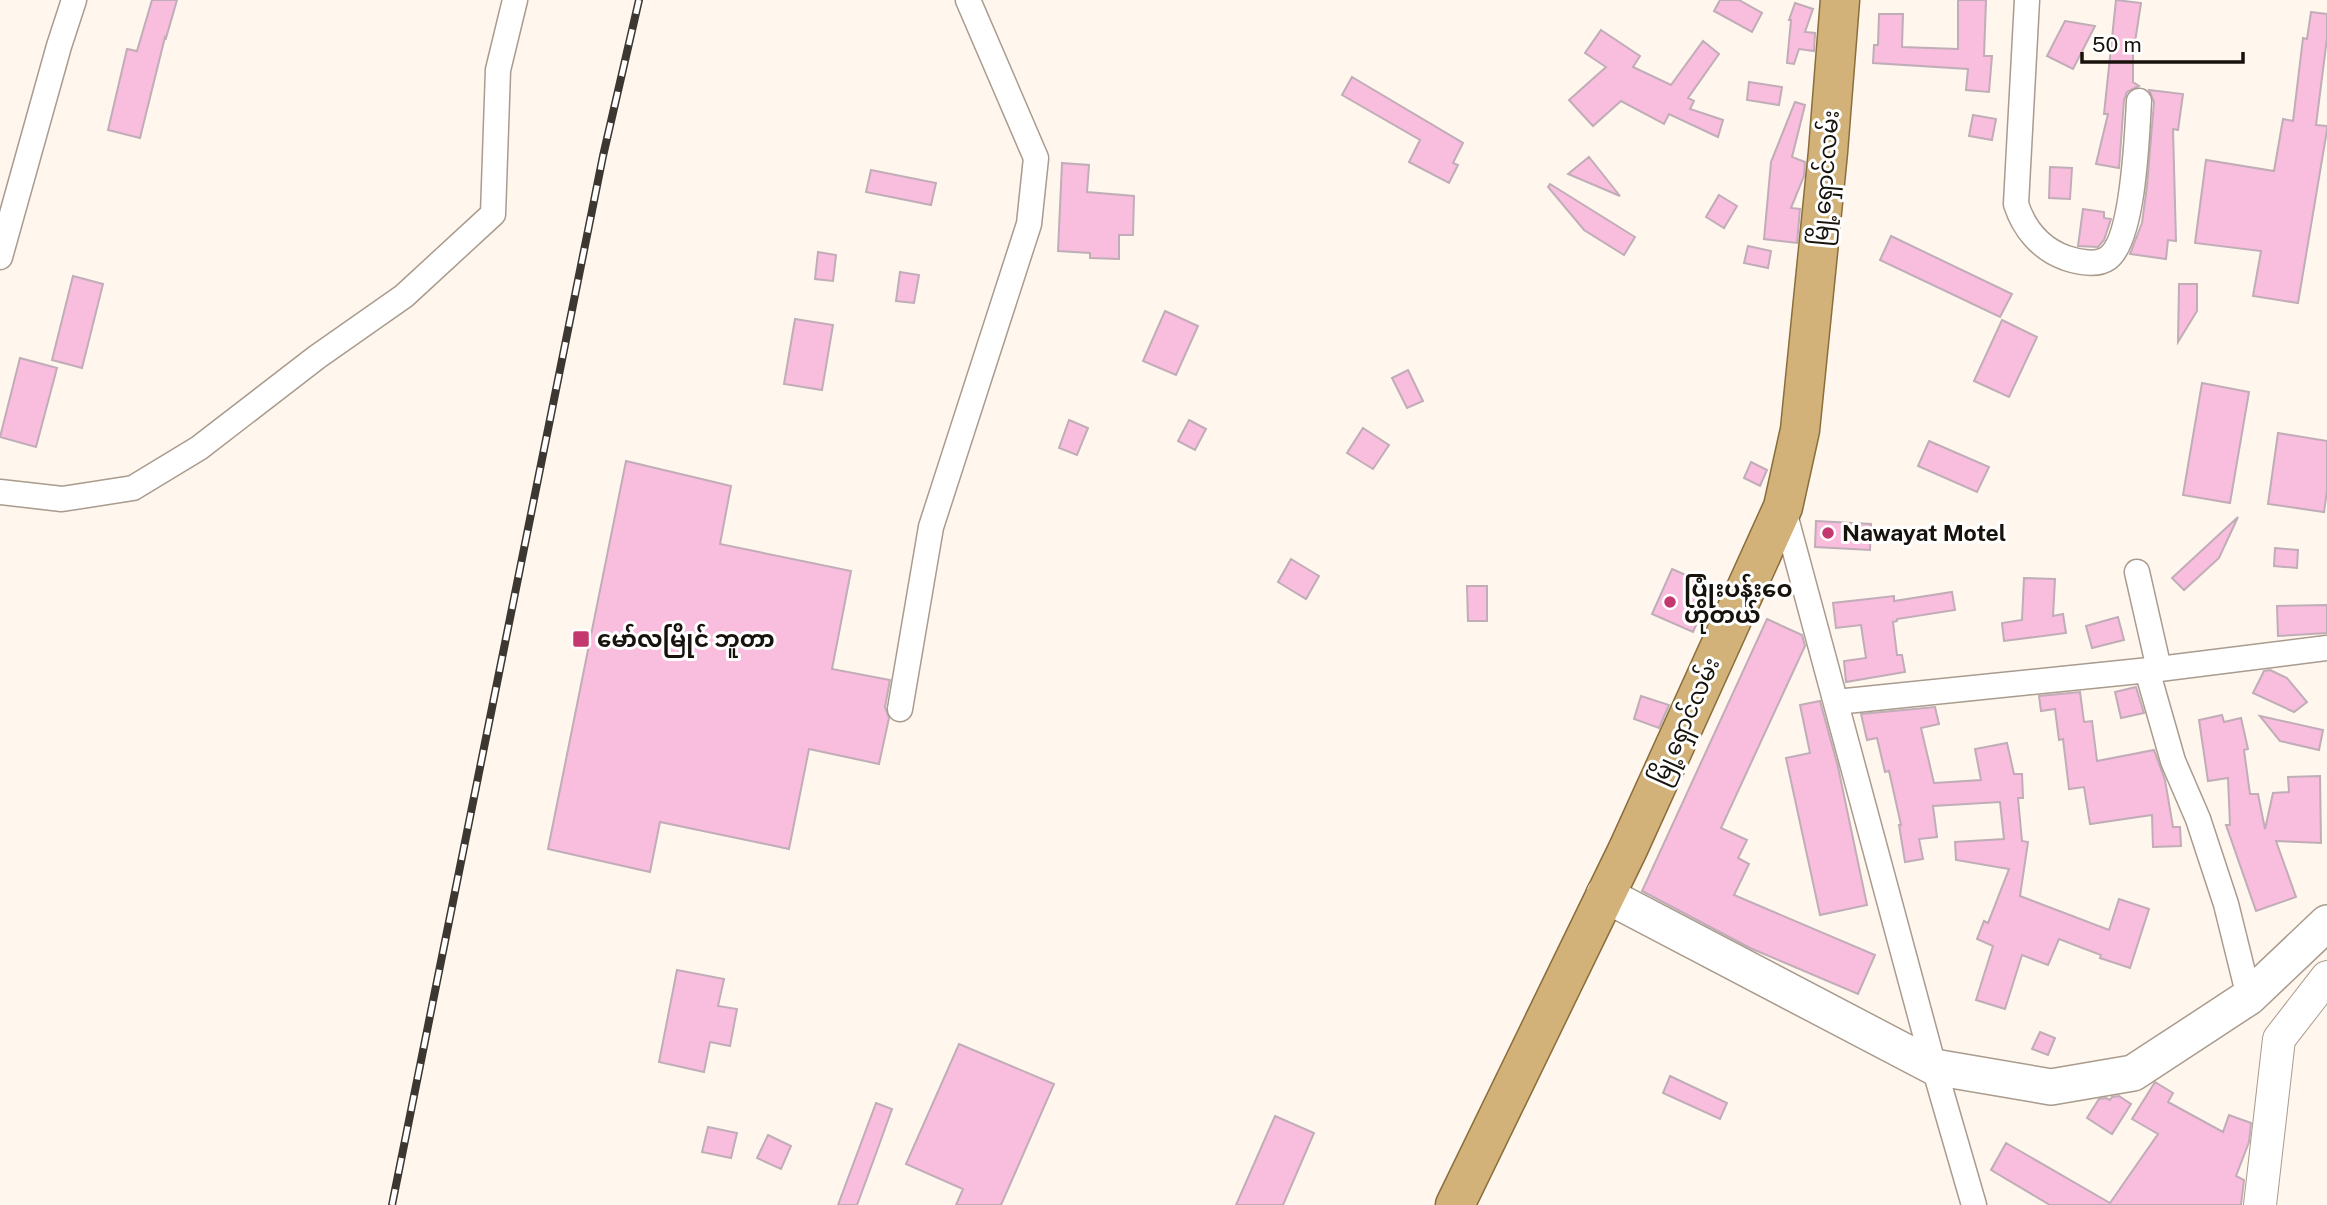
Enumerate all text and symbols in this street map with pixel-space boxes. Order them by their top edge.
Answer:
scale bar [2082,21,2243,65]
text: 50 m [2092,32,2142,57]
street label: မြို့ရှောင်လမ်း [1803,109,1850,248]
place label: Nawayat Motel [1842,519,2006,546]
marker: Nawayat Motel [1820,525,1836,541]
place label: ပြုံးပန်းဝေ ဟိုတယ် [1684,573,1793,634]
marker: ပြုံးပန်းဝေ ဟိုတယ် [1662,594,1678,610]
place label: မော်လမြိုင် ဘူတာ [597,623,775,658]
marker: မော်လမြိုင် ဘူတာ [571,629,591,649]
street label: မြို့ရှောင်လမ်း [1643,652,1730,791]

